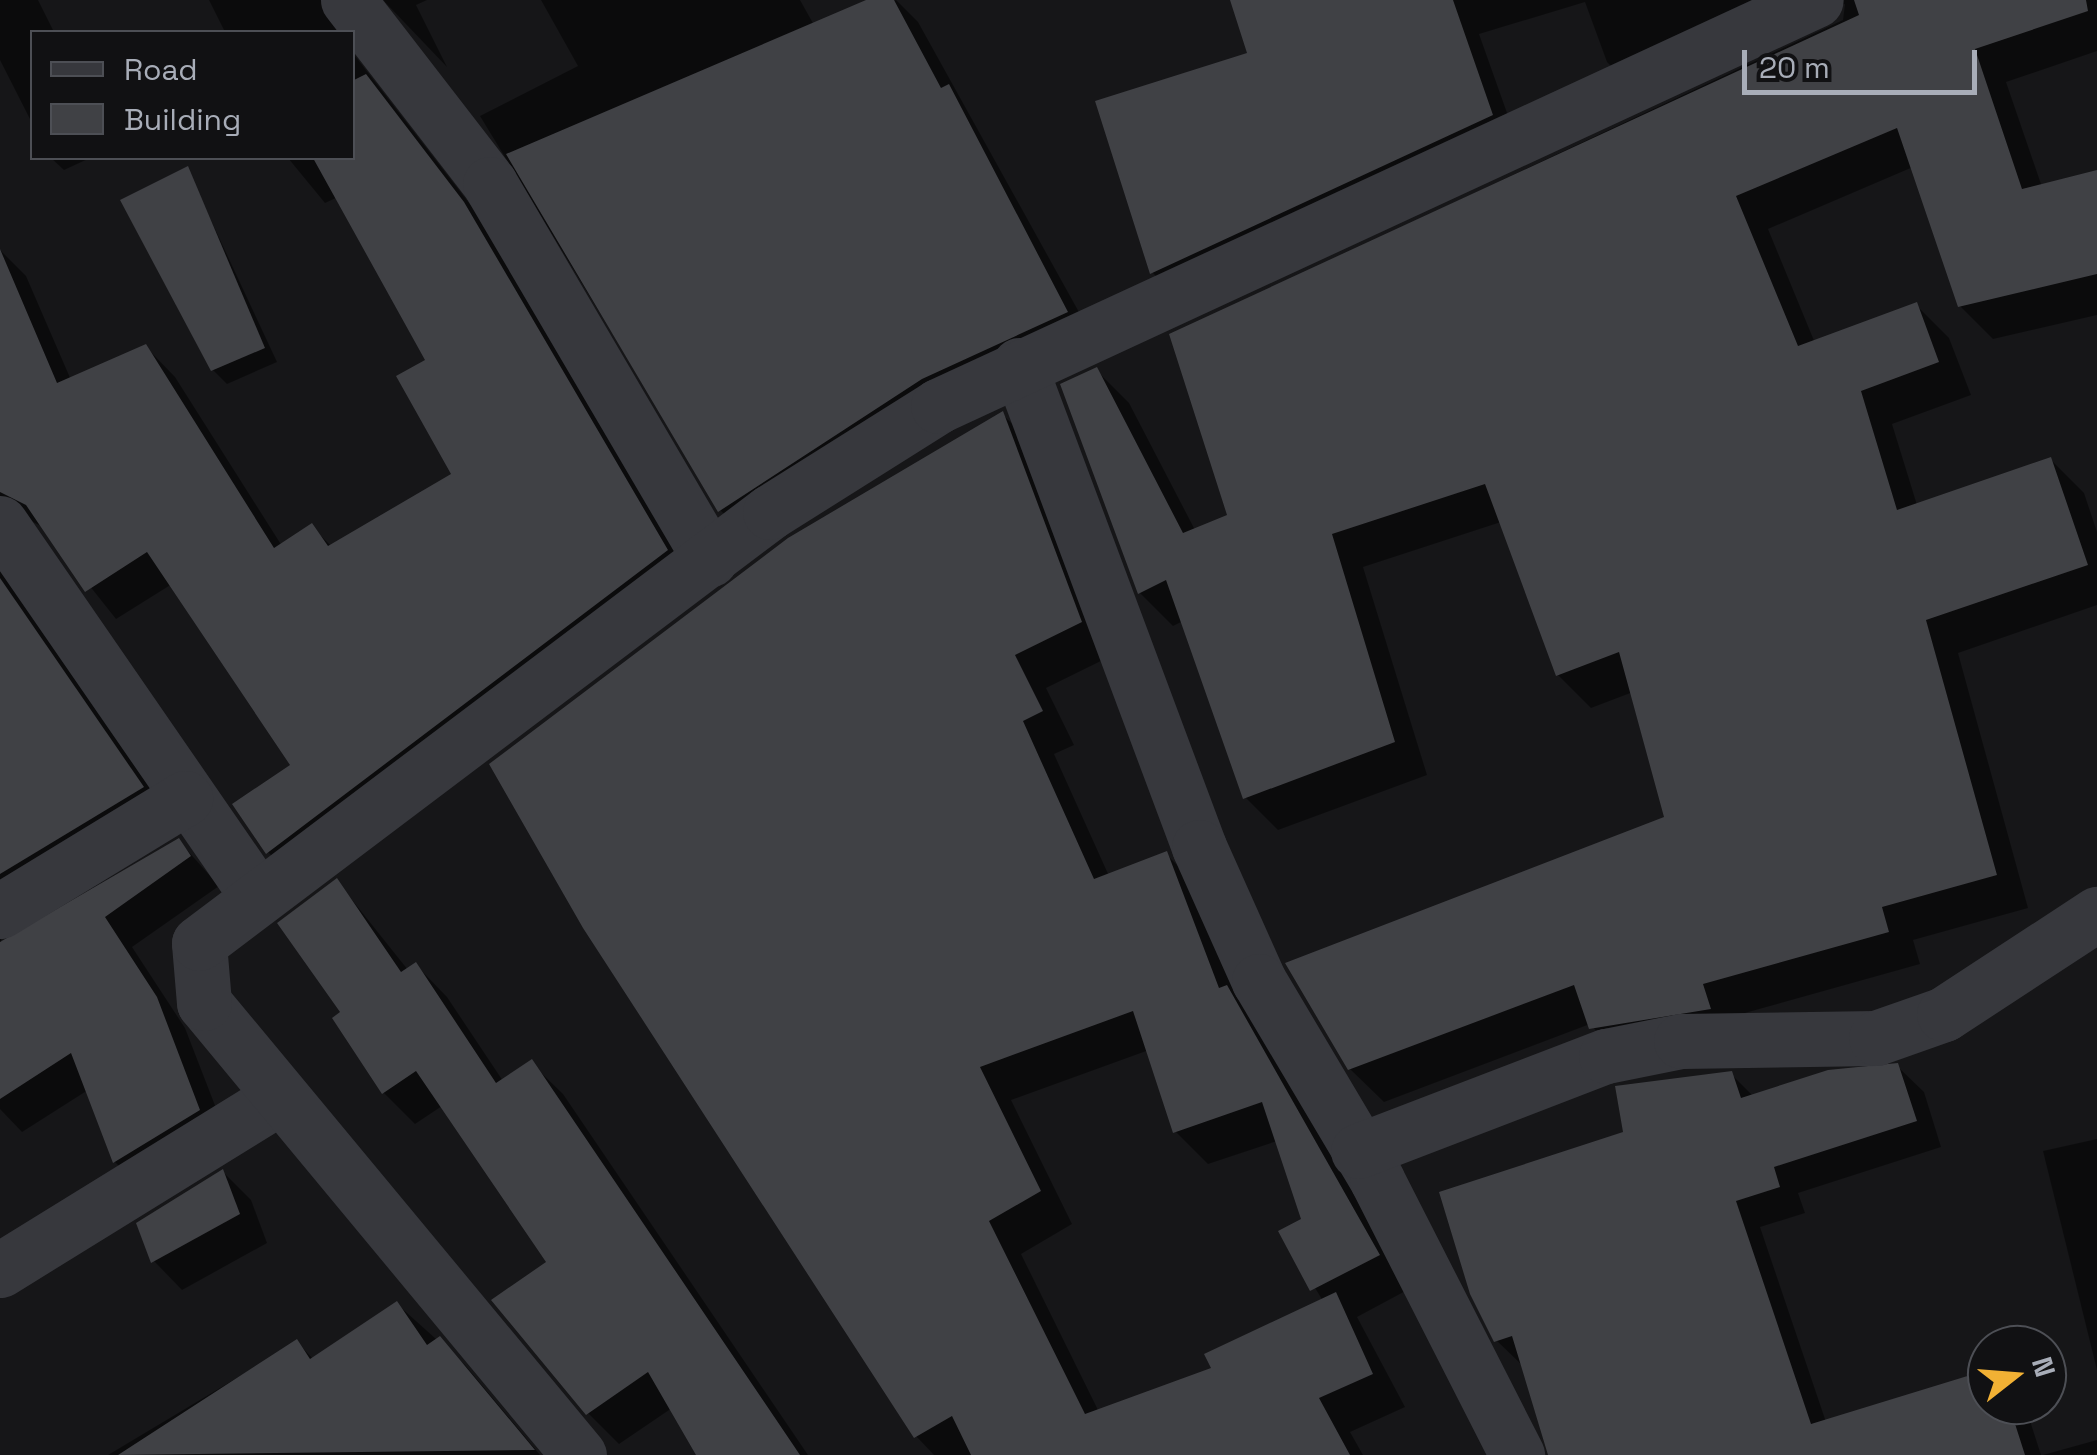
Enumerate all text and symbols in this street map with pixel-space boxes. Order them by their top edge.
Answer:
legend [30,30,355,160]
scale bar [1747,30,1982,92]
text: 20 m [1759,48,1830,87]
text: Road [124,50,198,89]
text: Building [124,100,241,139]
north arrow [1967,1325,2067,1425]
text: N [2024,1353,2064,1381]

